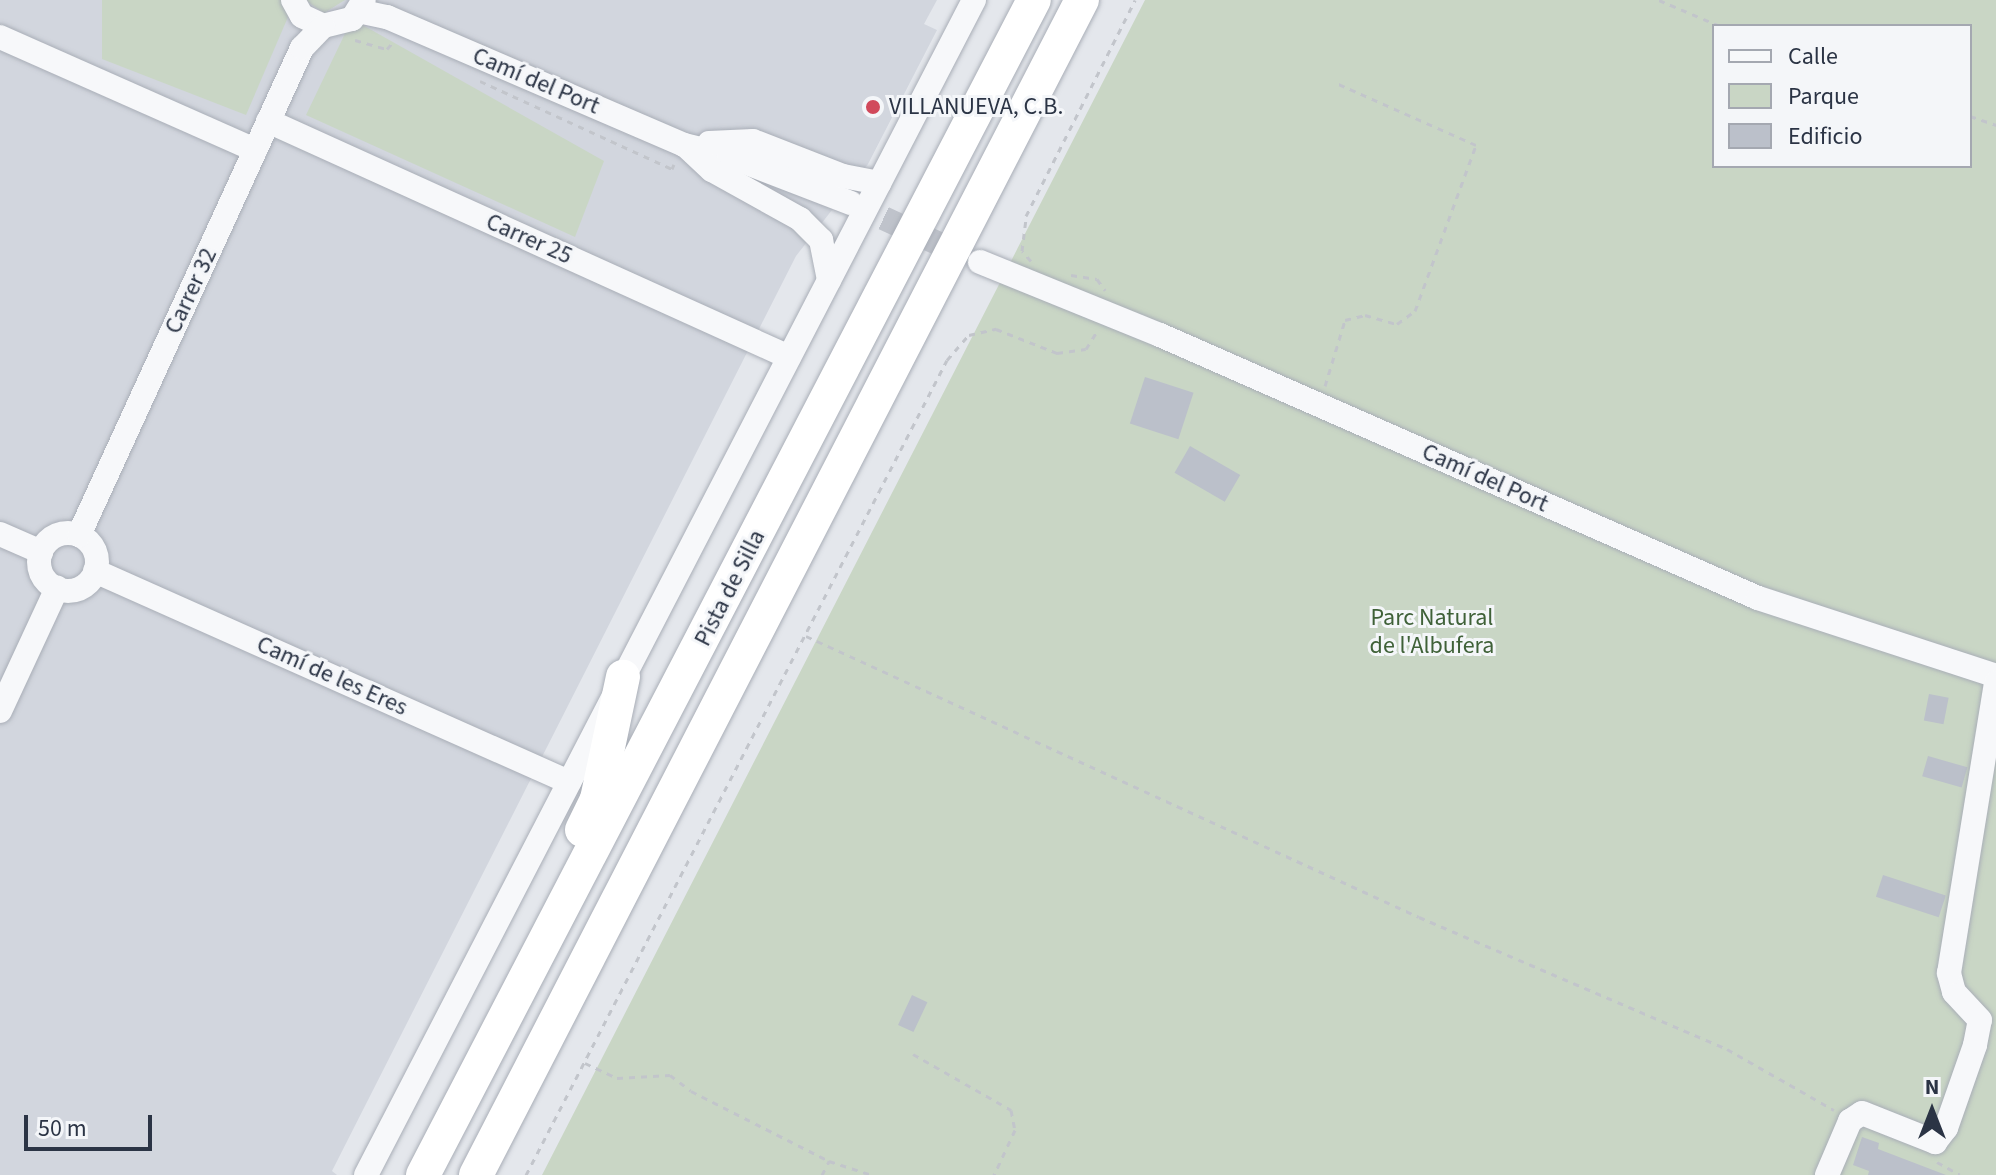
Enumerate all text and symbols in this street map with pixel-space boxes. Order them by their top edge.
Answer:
legend [1712,24,1972,168]
text: Calle [1788,39,1838,74]
street label: Camí del Port [468,41,604,121]
text: Parque [1788,79,1859,114]
place label: VILLANUEVA, C.B. [889,93,1063,121]
marker: VILLANUEVA, C.B. [864,98,882,116]
text: Edificio [1788,119,1862,154]
street label: Carrer 25 [482,207,576,271]
street label: Carrer 32 [159,244,223,338]
street label: Camí del Port [1417,437,1553,519]
street label: Pista de Silla [688,525,772,651]
park label: Parc Natural de l'Albufera [1370,604,1494,660]
street label: Camí de les Eres [252,630,412,722]
north arrow [1892,1071,1972,1151]
text: N [1925,1071,1939,1103]
scale bar [28,1099,156,1149]
text: 50 m [38,1111,87,1146]

